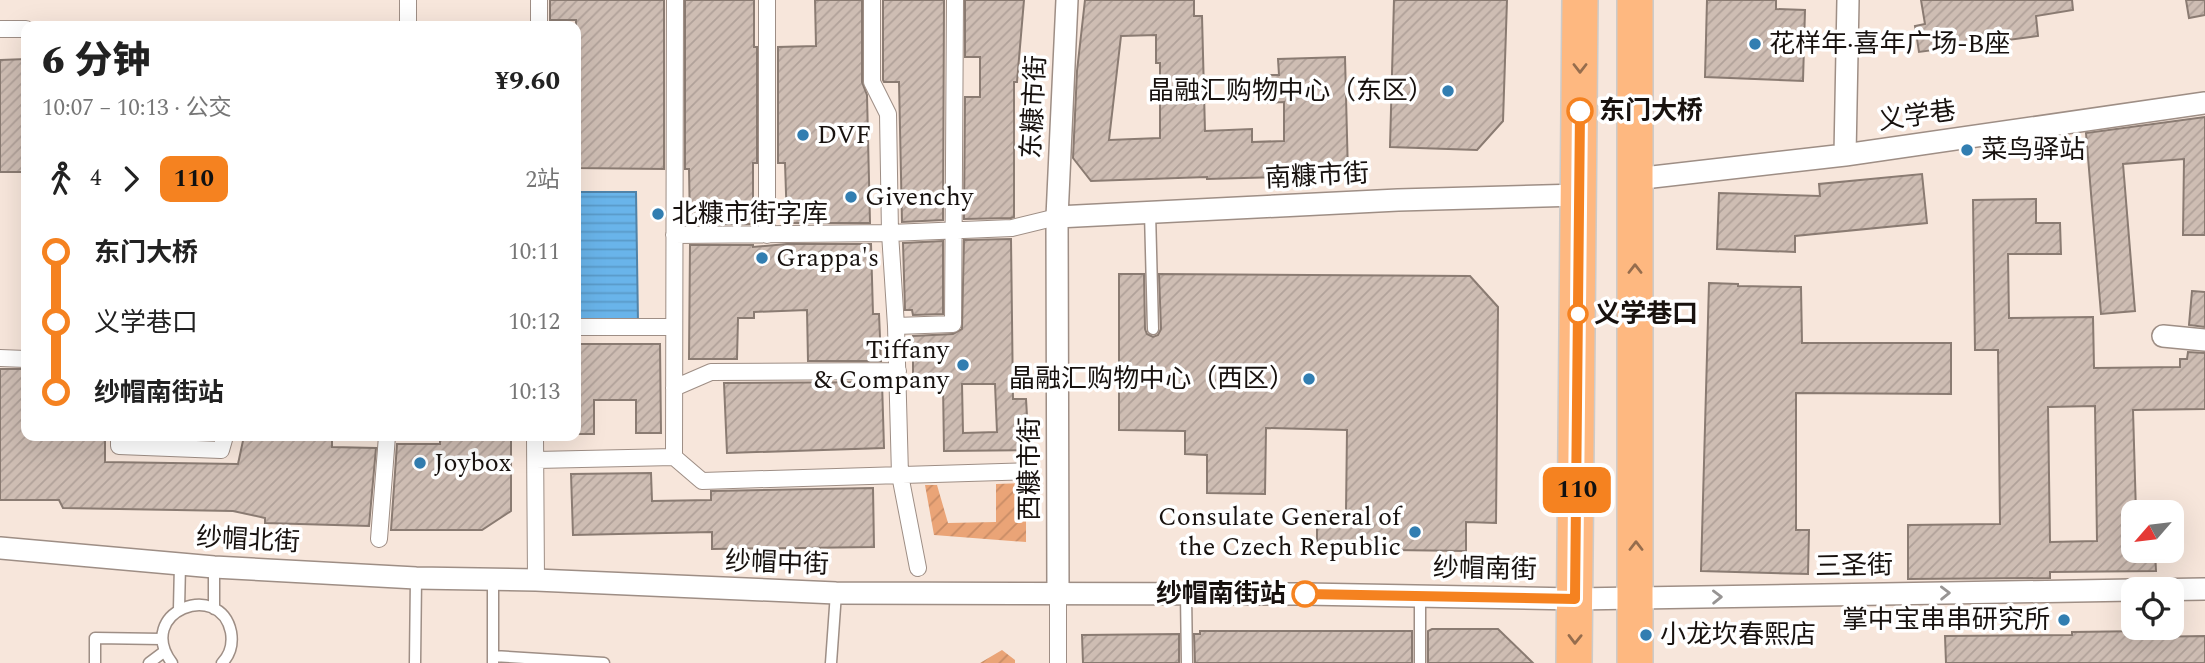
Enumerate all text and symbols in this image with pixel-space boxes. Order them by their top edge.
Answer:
place label: 花样年·喜年广场-B座 [1769,24,2010,64]
text: 6 分钟 [42,33,150,91]
marker: 花样年·喜年广场-B座 [1747,36,1763,52]
street label: 东糠市街 [1011,54,1057,160]
text: ¥9.60 [495,61,560,101]
one-way arrow [1572,63,1588,74]
place label: 晶融汇购物中心（东区） [1148,71,1434,111]
marker: 晶融汇购物中心（东区） [1440,83,1456,99]
text: 10:07 – 10:13 · 公交 [42,91,232,126]
place label: 东门大桥 [1599,91,1703,131]
street label: 义学巷 [1876,91,1958,141]
marker: 东门大桥 [1567,98,1593,124]
place label: DVF [817,115,872,155]
marker: DVF [795,127,811,143]
place label: 菜鸟驿站 [1981,130,2085,170]
marker: 菜鸟驿站 [1959,142,1975,158]
street label: 南糠市街 [1264,153,1370,199]
icon: walk [42,160,80,198]
icon: forward [112,160,150,198]
text: 4 [90,161,102,196]
text: 110 [174,161,214,197]
text: 2站 [526,163,560,198]
place label: Givenchy [865,177,975,217]
marker: Givenchy [843,189,859,205]
place label: 北糠市街字库 [672,194,828,234]
marker: 北糠市街字库 [650,206,666,222]
text: 东门大桥 [94,233,198,273]
text: 10:11 [508,235,560,270]
place label: Grappa's [776,238,879,278]
marker: Grappa's [754,250,770,266]
one-way arrow [1628,264,1643,275]
place label: 义学巷口 [1594,294,1698,334]
text: 义学巷口 [94,303,198,343]
marker: 义学巷口 [1568,304,1588,324]
text: 10:12 [508,305,560,340]
place label: Tiffany & Company [814,330,951,400]
marker: Tiffany & Company [955,357,971,373]
place label: 晶融汇购物中心（西区） [1009,359,1295,399]
marker: 晶融汇购物中心（西区） [1301,371,1317,387]
text: 纱帽南街站 [94,373,224,413]
text: 10:13 [508,375,560,410]
street label: 西糠市街 [1010,417,1050,521]
place label: Joybox [434,443,512,483]
marker: Joybox [412,455,428,471]
line badge: 110 [1537,467,1617,513]
text: 110 [1557,472,1597,508]
place label: Consulate General of the Czech Republic [1158,497,1403,567]
north arrow [2121,500,2184,564]
map controls [2121,500,2184,640]
street label: 纱帽北街 [195,517,301,563]
marker: Consulate General of the Czech Republic [1407,524,1423,540]
one-way arrow [1628,540,1644,551]
street label: 纱帽中街 [724,541,830,585]
street label: 三圣街 [1815,545,1893,587]
street label: 纱帽南街 [1433,548,1537,590]
place label: 纱帽南街站 [1156,574,1286,614]
button: locate [2121,577,2184,640]
marker: 纱帽南街站 [1292,581,1318,607]
one-way arrow [1940,585,1950,601]
one-way arrow [1712,589,1723,604]
place label: 掌中宝串串研究所 [1842,600,2050,640]
marker: 掌中宝串串研究所 [2056,612,2072,628]
place label: 小龙坎春熙店 [1660,615,1816,655]
marker: 小龙坎春熙店 [1638,627,1654,643]
one-way arrow [1567,633,1582,644]

